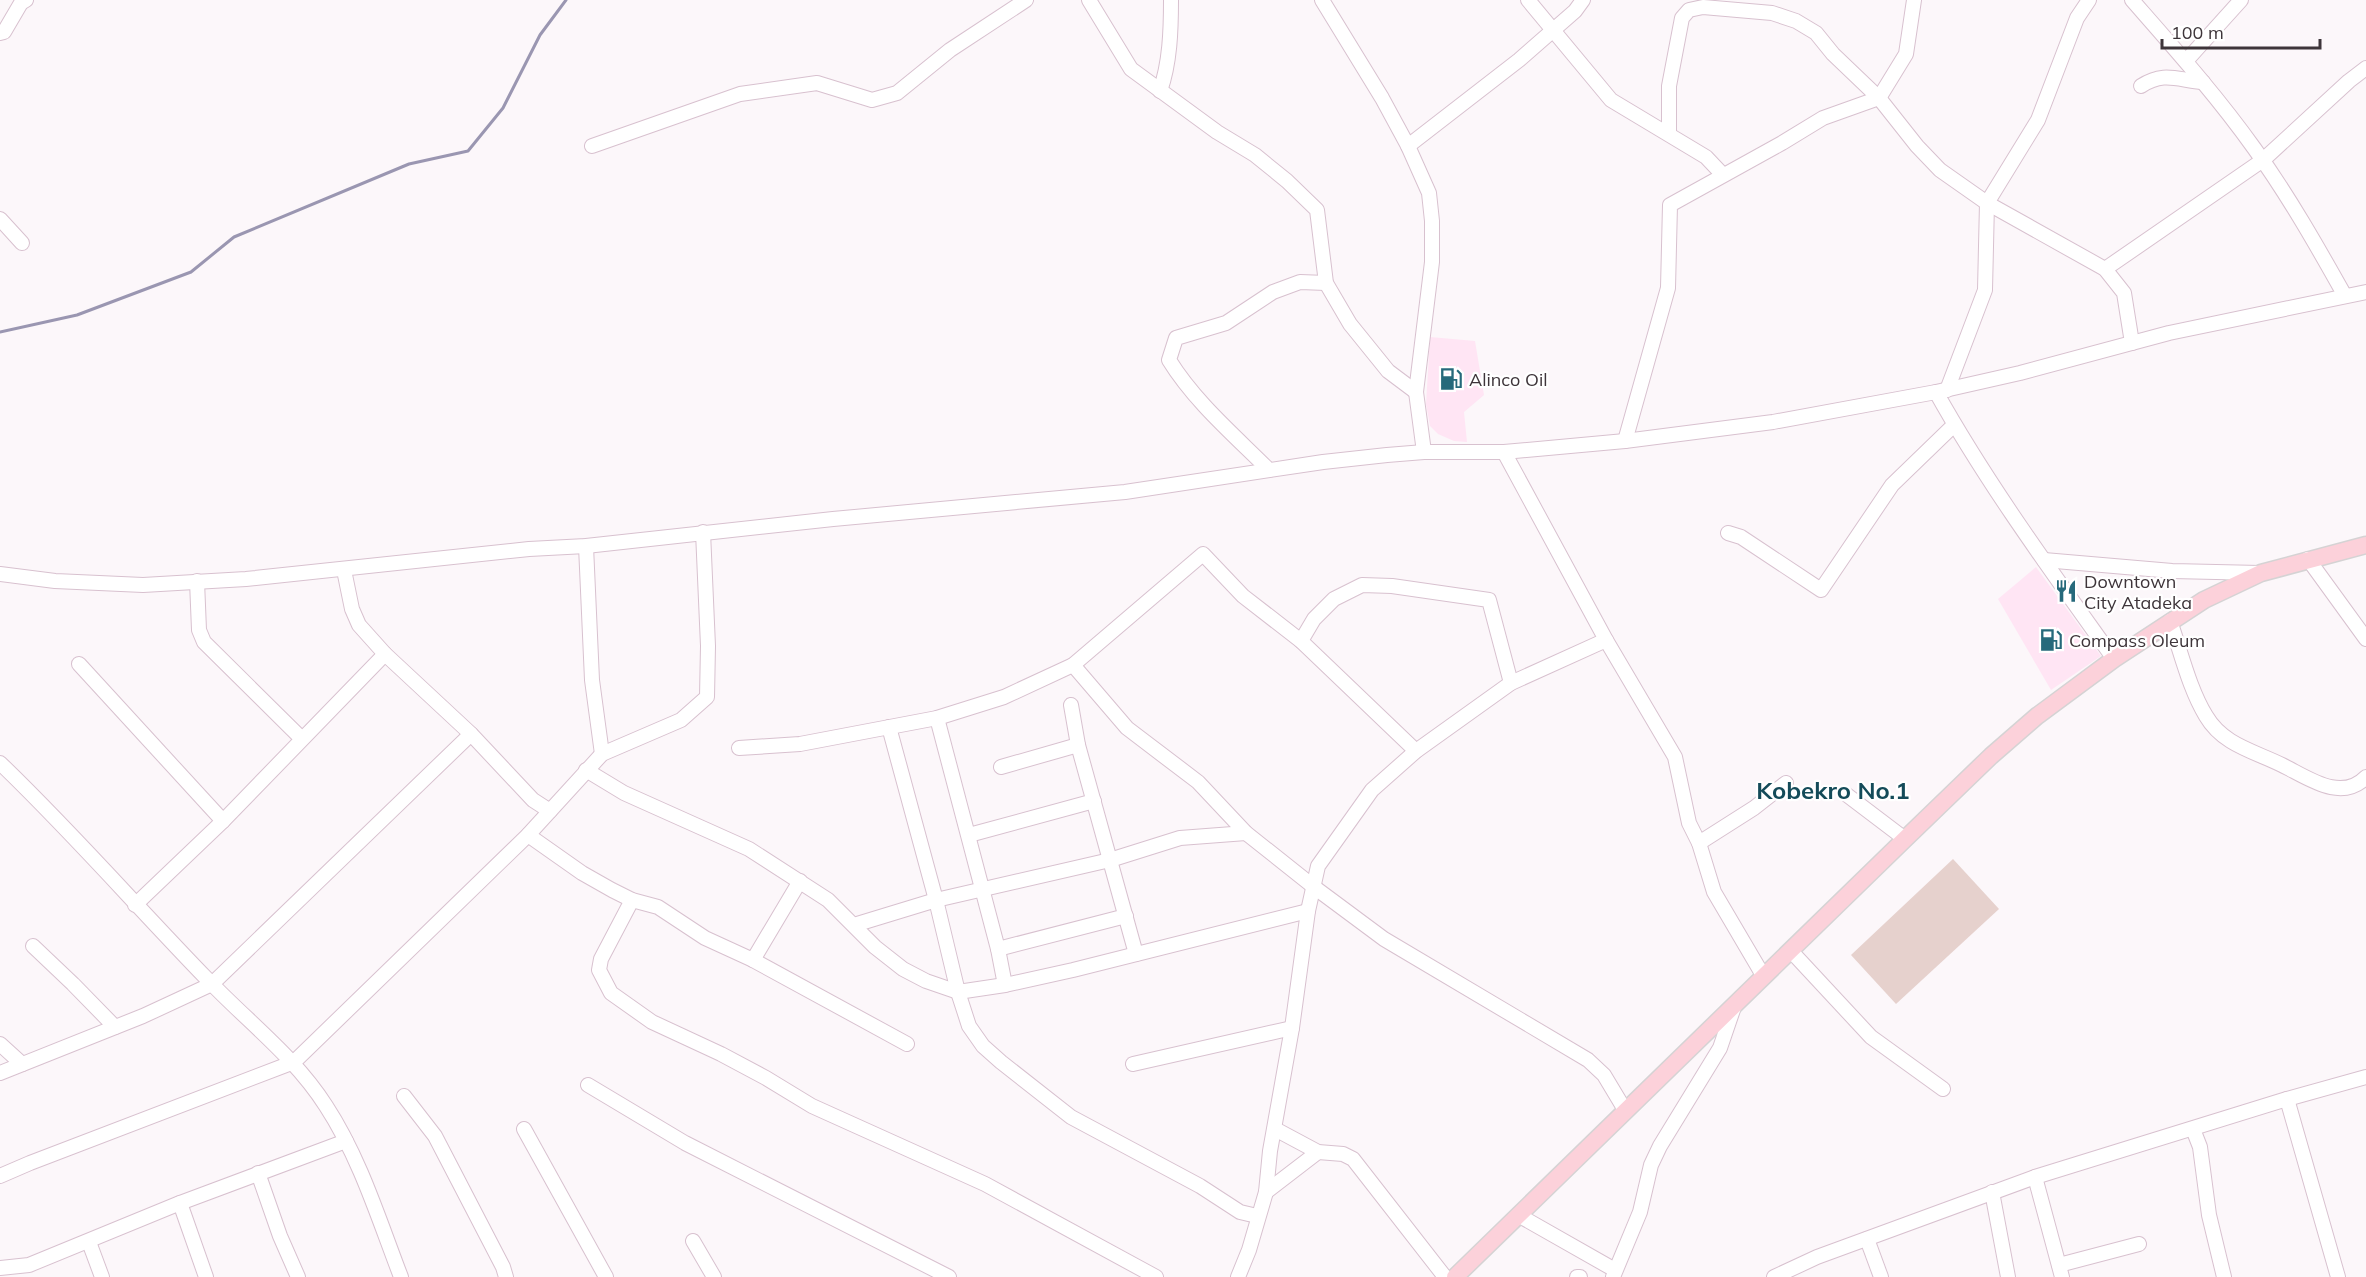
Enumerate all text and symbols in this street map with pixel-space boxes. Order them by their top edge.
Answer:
scale bar [2162,12,2320,50]
text: 100 m [2171,21,2224,44]
fuel station icon: Alinco Oil [1438,366,1464,392]
place label: Alinco Oil [1469,368,1548,391]
place label: Downtown City Atadeka [2084,570,2192,614]
restaurant icon: Downtown City Atadeka [2053,578,2079,604]
fuel station icon: Compass Oleum [2038,627,2064,653]
place label: Compass Oleum [2069,629,2205,652]
district label: Kobekro No.1 [1756,775,1910,805]

